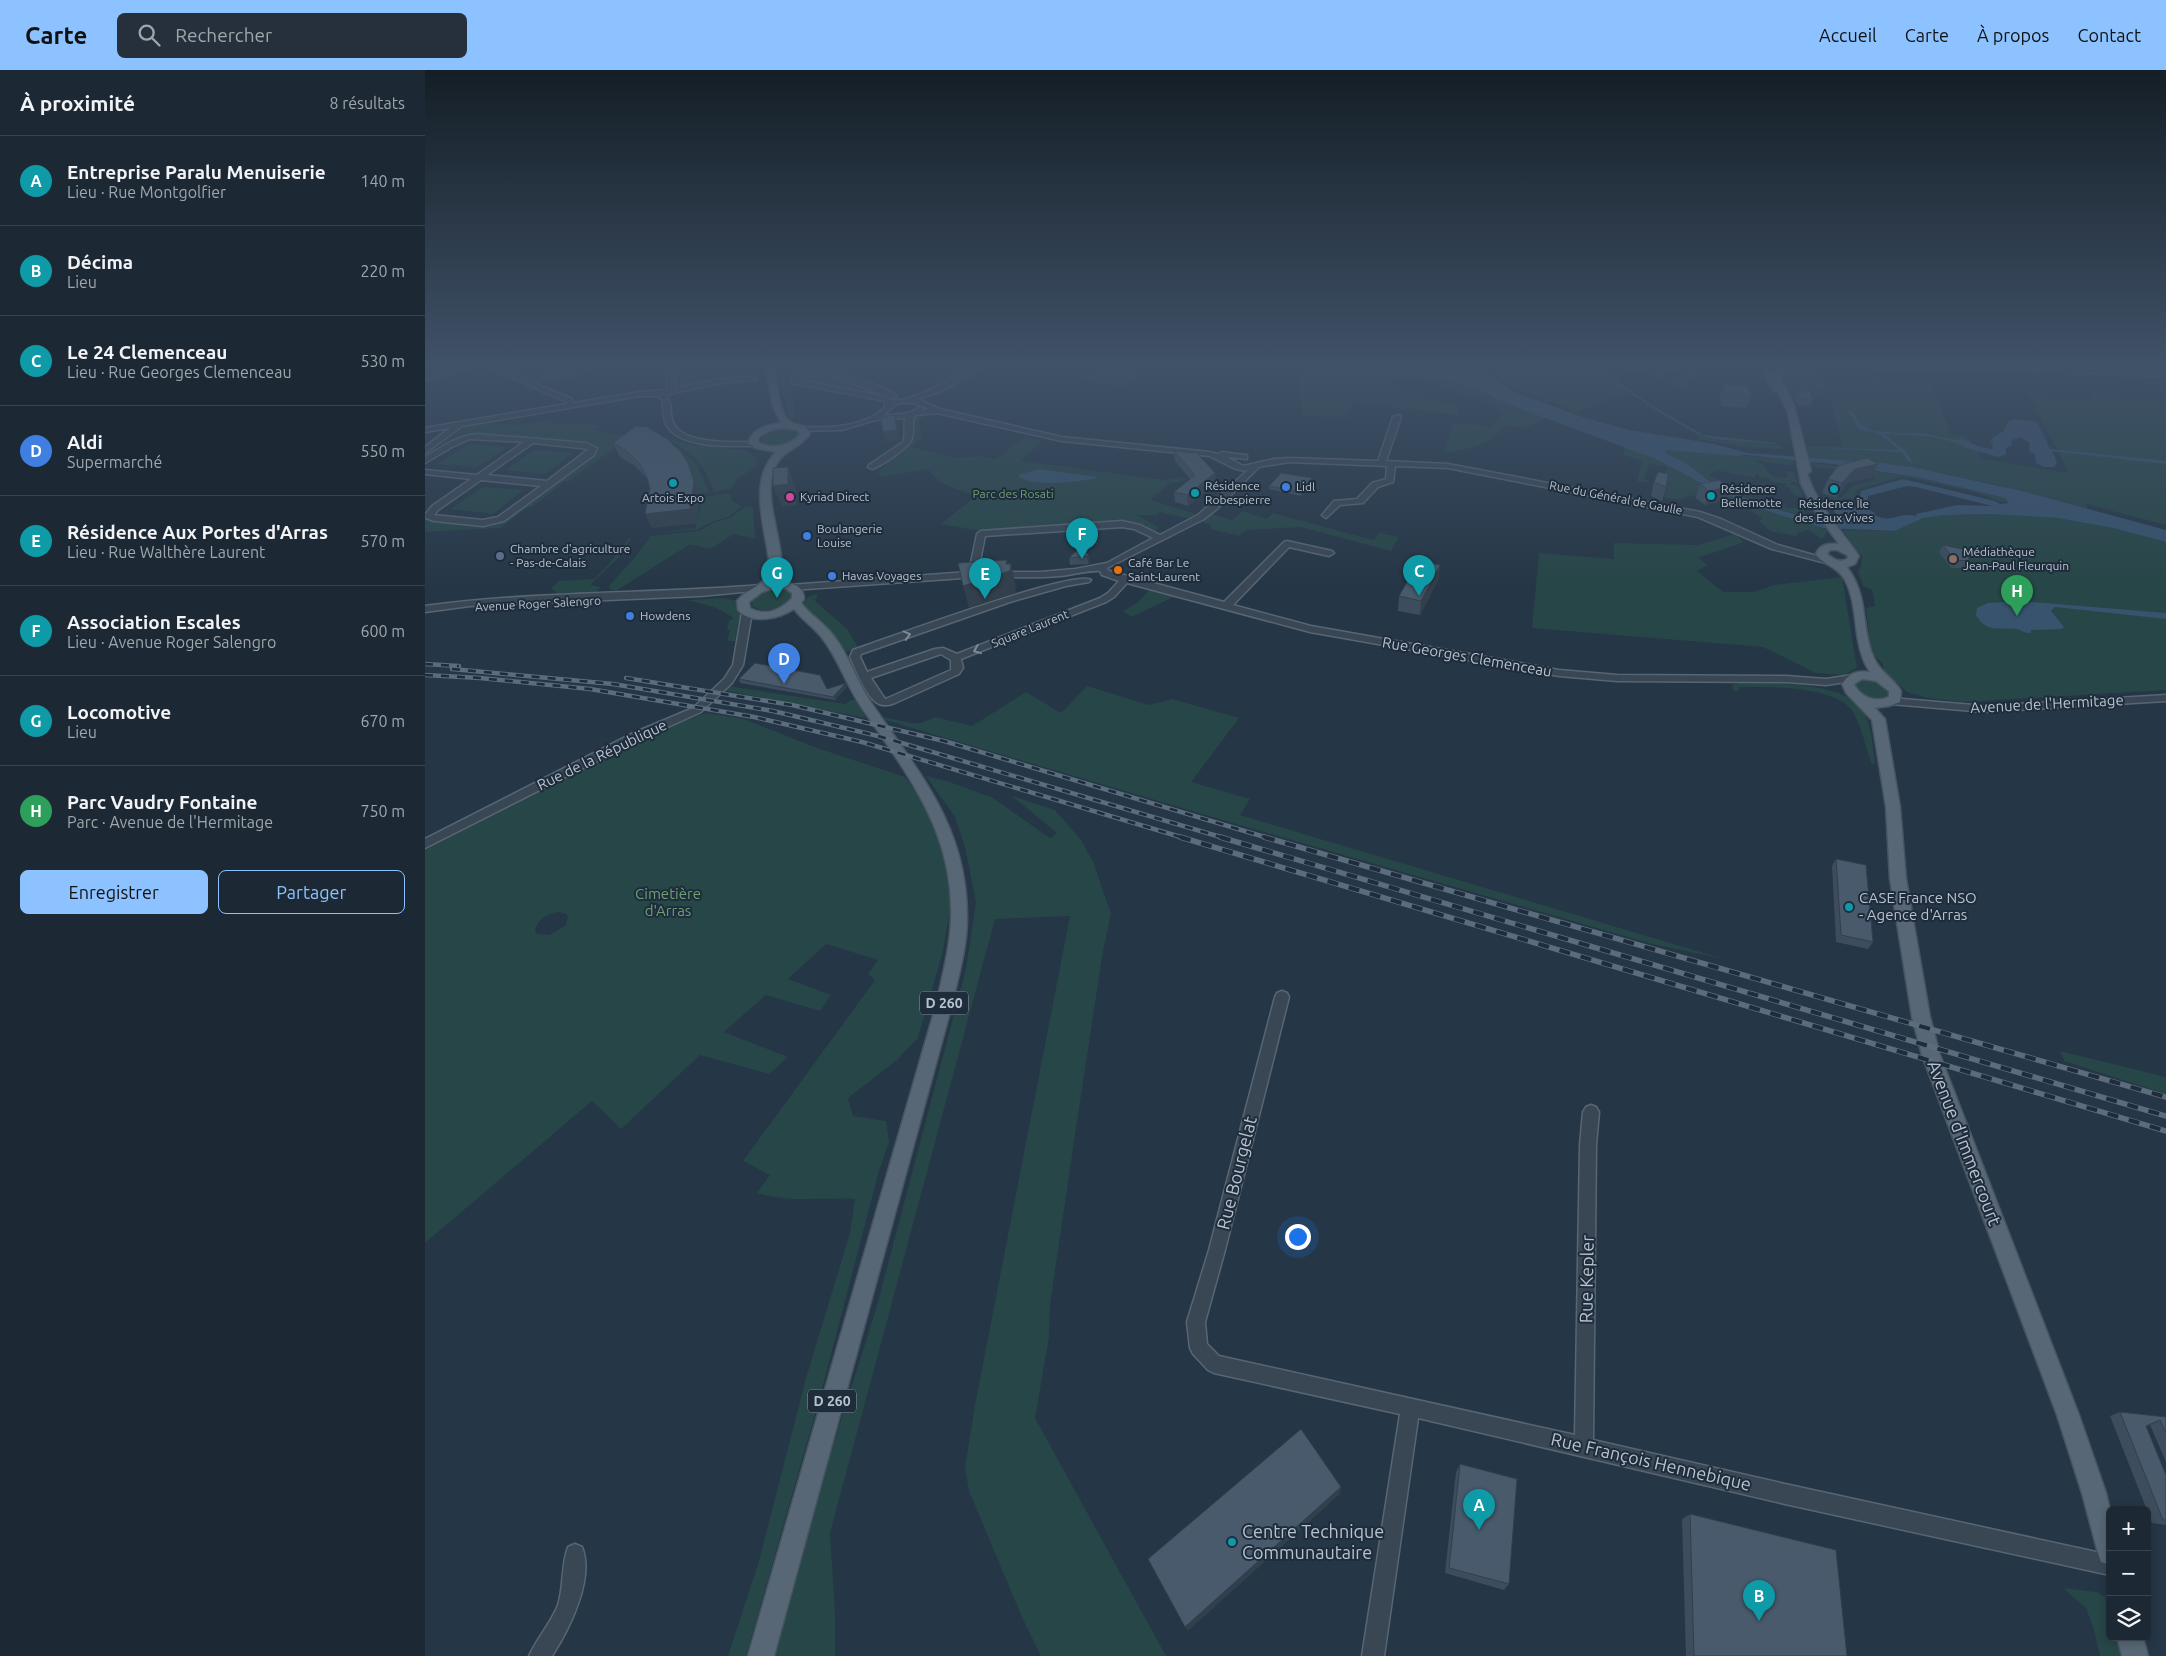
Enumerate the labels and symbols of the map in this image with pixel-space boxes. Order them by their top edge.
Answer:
marker: Artois Expo [667,477,679,489]
street label: Rue du Général de Gaulle [1548,478,1684,517]
place label: Résidence Robespierre [1205,479,1271,506]
place label: Lidl [1296,480,1315,493]
marker: Lidl [1280,481,1292,493]
place label: Résidence Bellemotte [1721,482,1782,509]
marker: Résidence Île des Eaux Vives [1828,483,1840,495]
park label: Parc des Rosati [972,487,1054,500]
marker: Résidence Robespierre [1189,487,1201,499]
place label: Kyriad Direct [800,490,870,503]
marker: Résidence Bellemotte [1705,490,1717,502]
place label: Artois Expo [642,491,704,504]
marker: Kyriad Direct [784,491,796,503]
place label: Résidence Île des Eaux Vives [1795,497,1873,524]
pin: F [1066,518,1098,559]
place label: Boulangerie Louise [817,522,882,549]
marker: Boulangerie Louise [801,530,813,542]
place label: Chambre d'agriculture - Pas-de-Calais [510,542,630,569]
place label: Médiathèque Jean-Paul Fleurquin [1963,545,2069,572]
marker: Chambre d'agriculture - Pas-de-Calais [494,550,506,562]
marker: Médiathèque Jean-Paul Fleurquin [1947,553,1959,565]
pin: C [1403,555,1435,596]
place label: Café Bar Le Saint-Laurent [1128,556,1200,583]
pin: G [761,557,793,598]
pin: E [969,558,1001,599]
marker: Café Bar Le Saint-Laurent [1112,564,1124,576]
place label: Havas Voyages [842,569,921,582]
marker: Havas Voyages [826,570,838,582]
pin: H [2001,575,2033,616]
street label: Avenue Roger Salengro [475,594,601,613]
street label: Square Laurent [989,607,1071,650]
place label: Howdens [640,609,690,622]
marker: Howdens [624,610,636,622]
one-way arrow [903,630,911,641]
street label: Rue Georges Clemenceau [1381,633,1553,680]
pin: D [768,643,800,684]
one-way arrow [973,644,981,654]
street label: Avenue de l'Hermitage [1970,691,2124,716]
street label: Rue de la République [534,716,669,793]
park label: Cimetière d'Arras [635,885,701,919]
place label: CASE France NSO - Agence d'Arras [1859,889,1977,923]
marker: CASE France NSO - Agence d'Arras [1843,901,1855,913]
road number: D 260 [920,991,968,1014]
street label: Avenue d'Immercourt [1924,1057,2006,1228]
street label: Rue Bourgelat [1212,1114,1260,1231]
your location [1285,1224,1311,1250]
street label: Rue Kepler [1575,1235,1597,1323]
road number: D 260 [808,1390,856,1412]
street label: Rue François Hennebique [1549,1428,1753,1494]
pin: A [1463,1489,1495,1530]
place label: Centre Technique Communautaire [1242,1521,1384,1562]
marker: Centre Technique Communautaire [1226,1536,1238,1548]
pin: B [1743,1580,1775,1621]

